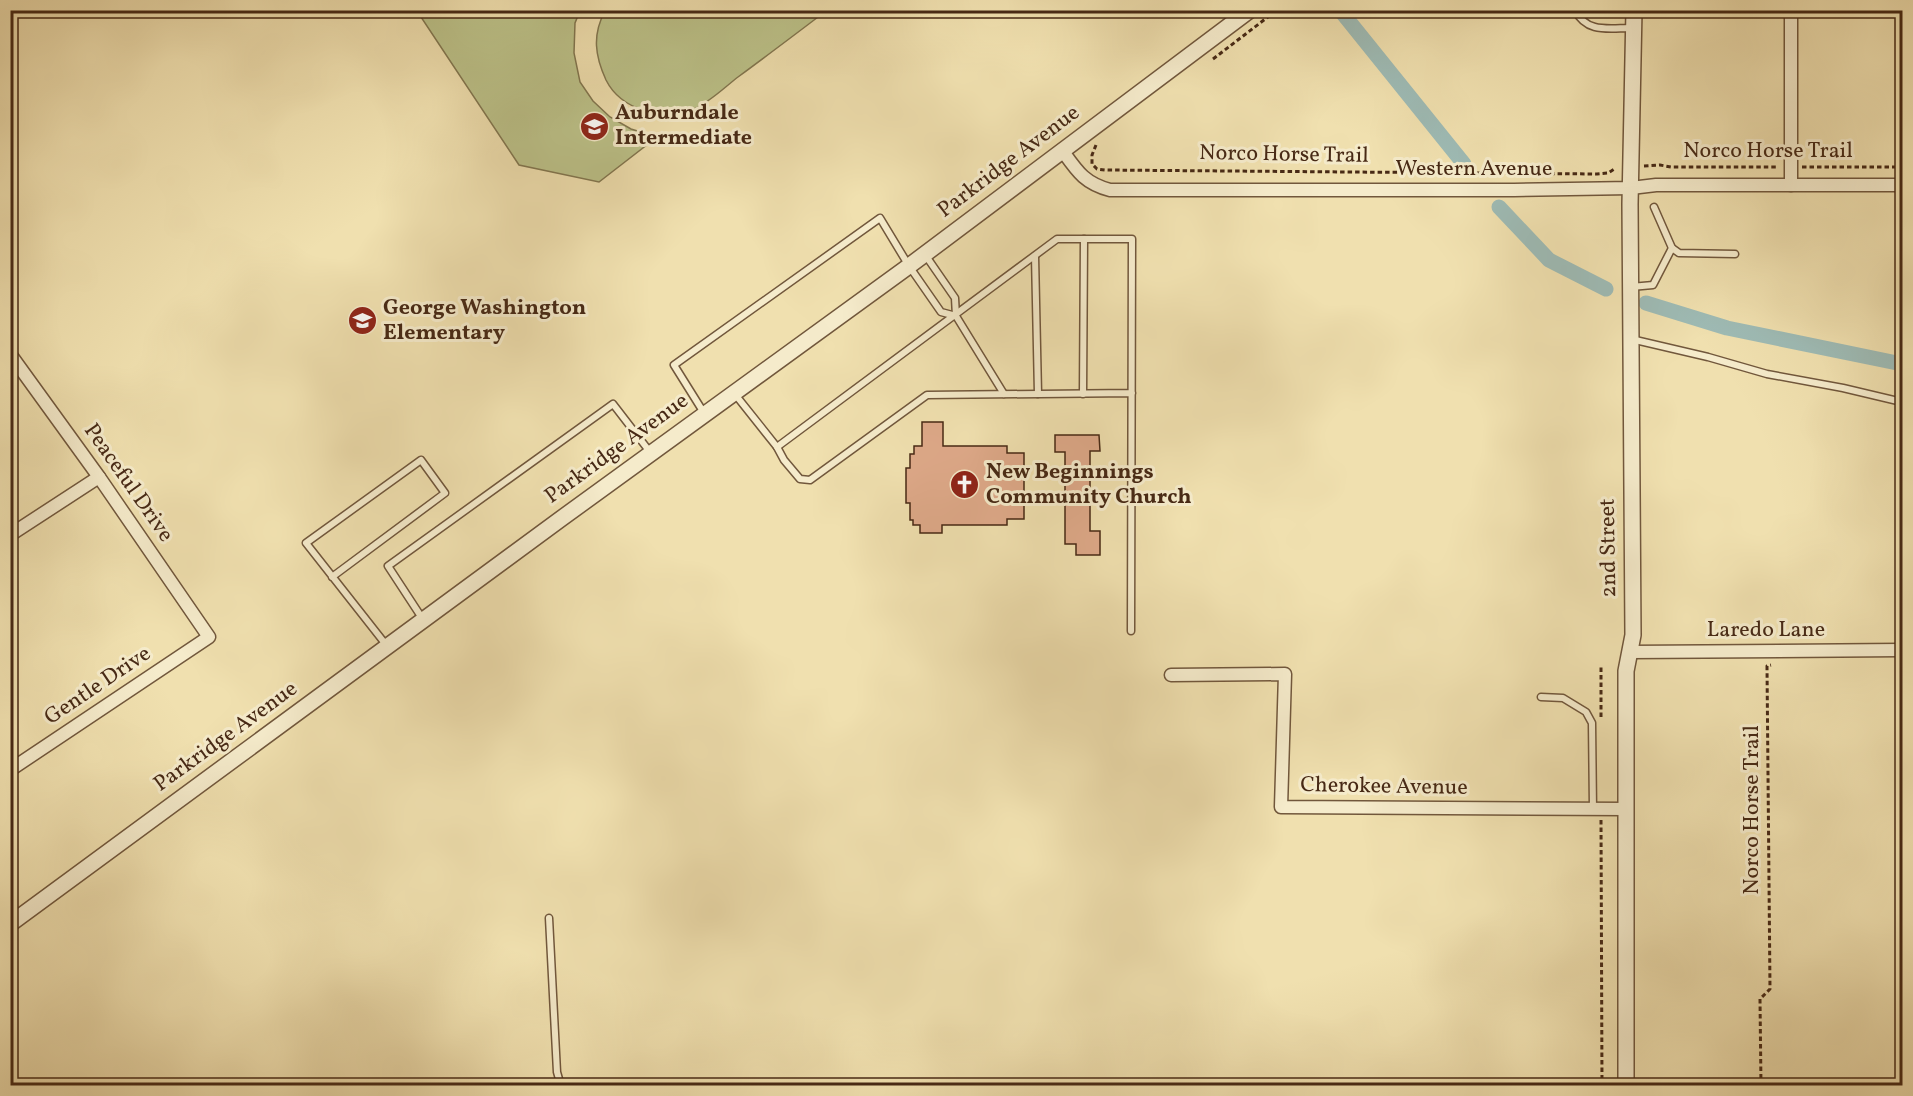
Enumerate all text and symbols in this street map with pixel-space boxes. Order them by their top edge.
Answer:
place label: Auburndale Intermediate [615,98,752,154]
street label: Parkridge Avenue [931,98,1087,226]
school or university icon: Auburndale Intermediate [578,110,610,142]
street label: Norco Horse Trail [1683,136,1853,167]
street label: Norco Horse Trail [1199,138,1369,172]
street label: Western Avenue [1396,154,1552,185]
place label: George Washington Elementary [383,293,586,349]
school or university icon: George Washington Elementary [346,305,378,337]
street label: Parkridge Avenue [539,386,695,512]
street label: Peaceful Drive [76,417,180,549]
place label: New Beginnings Community Church [986,457,1192,513]
church icon: New Beginnings Community Church [949,469,981,501]
street label: 2nd Street [1593,498,1625,598]
street label: Laredo Lane [1707,615,1825,646]
street label: Gentle Drive [39,639,157,733]
street label: Parkridge Avenue [148,674,304,800]
street label: Norco Horse Trail [1737,725,1768,895]
street label: Cherokee Avenue [1300,770,1468,804]

